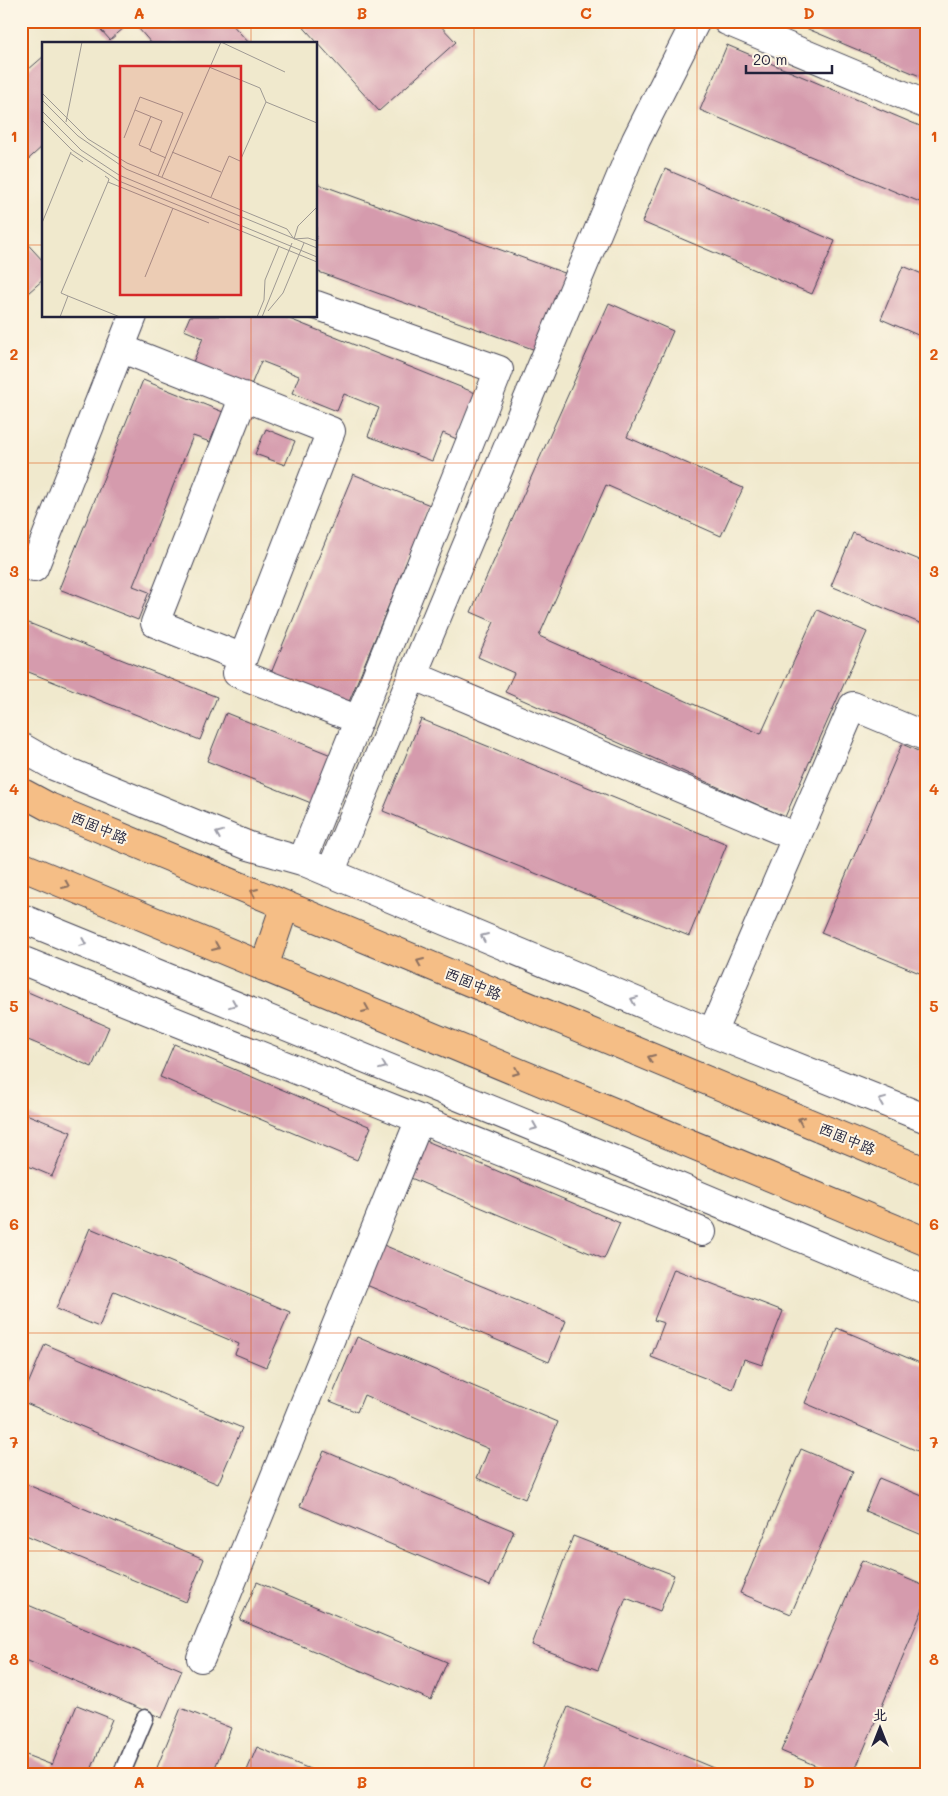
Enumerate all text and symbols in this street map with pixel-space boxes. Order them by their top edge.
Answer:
text: A [133,2,145,23]
text: B [357,2,367,23]
text: C [580,2,592,23]
text: D [803,2,815,23]
inset map [42,42,318,318]
scale bar [746,42,832,74]
text: 20 m [753,49,787,69]
text: 1 [10,125,18,146]
text: 1 [930,125,938,146]
text: 2 [10,343,19,364]
text: 2 [930,343,939,364]
text: 3 [9,560,19,581]
text: 3 [929,560,939,581]
text: 4 [9,778,19,799]
text: 4 [929,778,939,799]
street label: 西固中路 [68,806,131,848]
one-way arrow [215,829,224,840]
one-way arrow [61,878,70,889]
one-way arrow [250,888,259,899]
one-way arrow [480,933,489,944]
one-way arrow [78,937,86,947]
one-way arrow [211,941,220,951]
one-way arrow [416,957,425,968]
street label: 西固中路 [442,962,505,1004]
text: 5 [9,995,19,1016]
text: 5 [929,995,939,1016]
one-way arrow [630,996,639,1006]
one-way arrow [228,998,237,1008]
one-way arrow [361,1003,370,1014]
one-way arrow [647,1053,656,1064]
one-way arrow [379,1060,387,1070]
one-way arrow [512,1066,520,1076]
one-way arrow [878,1097,886,1107]
one-way arrow [797,1116,806,1126]
street label: 西固中路 [816,1117,879,1159]
one-way arrow [529,1121,538,1131]
text: 6 [9,1213,19,1234]
text: 6 [929,1213,939,1234]
text: 7 [10,1431,19,1452]
text: 7 [930,1431,939,1452]
text: 8 [9,1648,19,1669]
text: 8 [929,1648,939,1669]
north arrow [856,1704,906,1754]
text: 北 [873,1705,887,1724]
text: A [133,1771,145,1792]
text: B [357,1771,367,1792]
text: C [580,1771,592,1792]
text: D [803,1771,815,1792]

